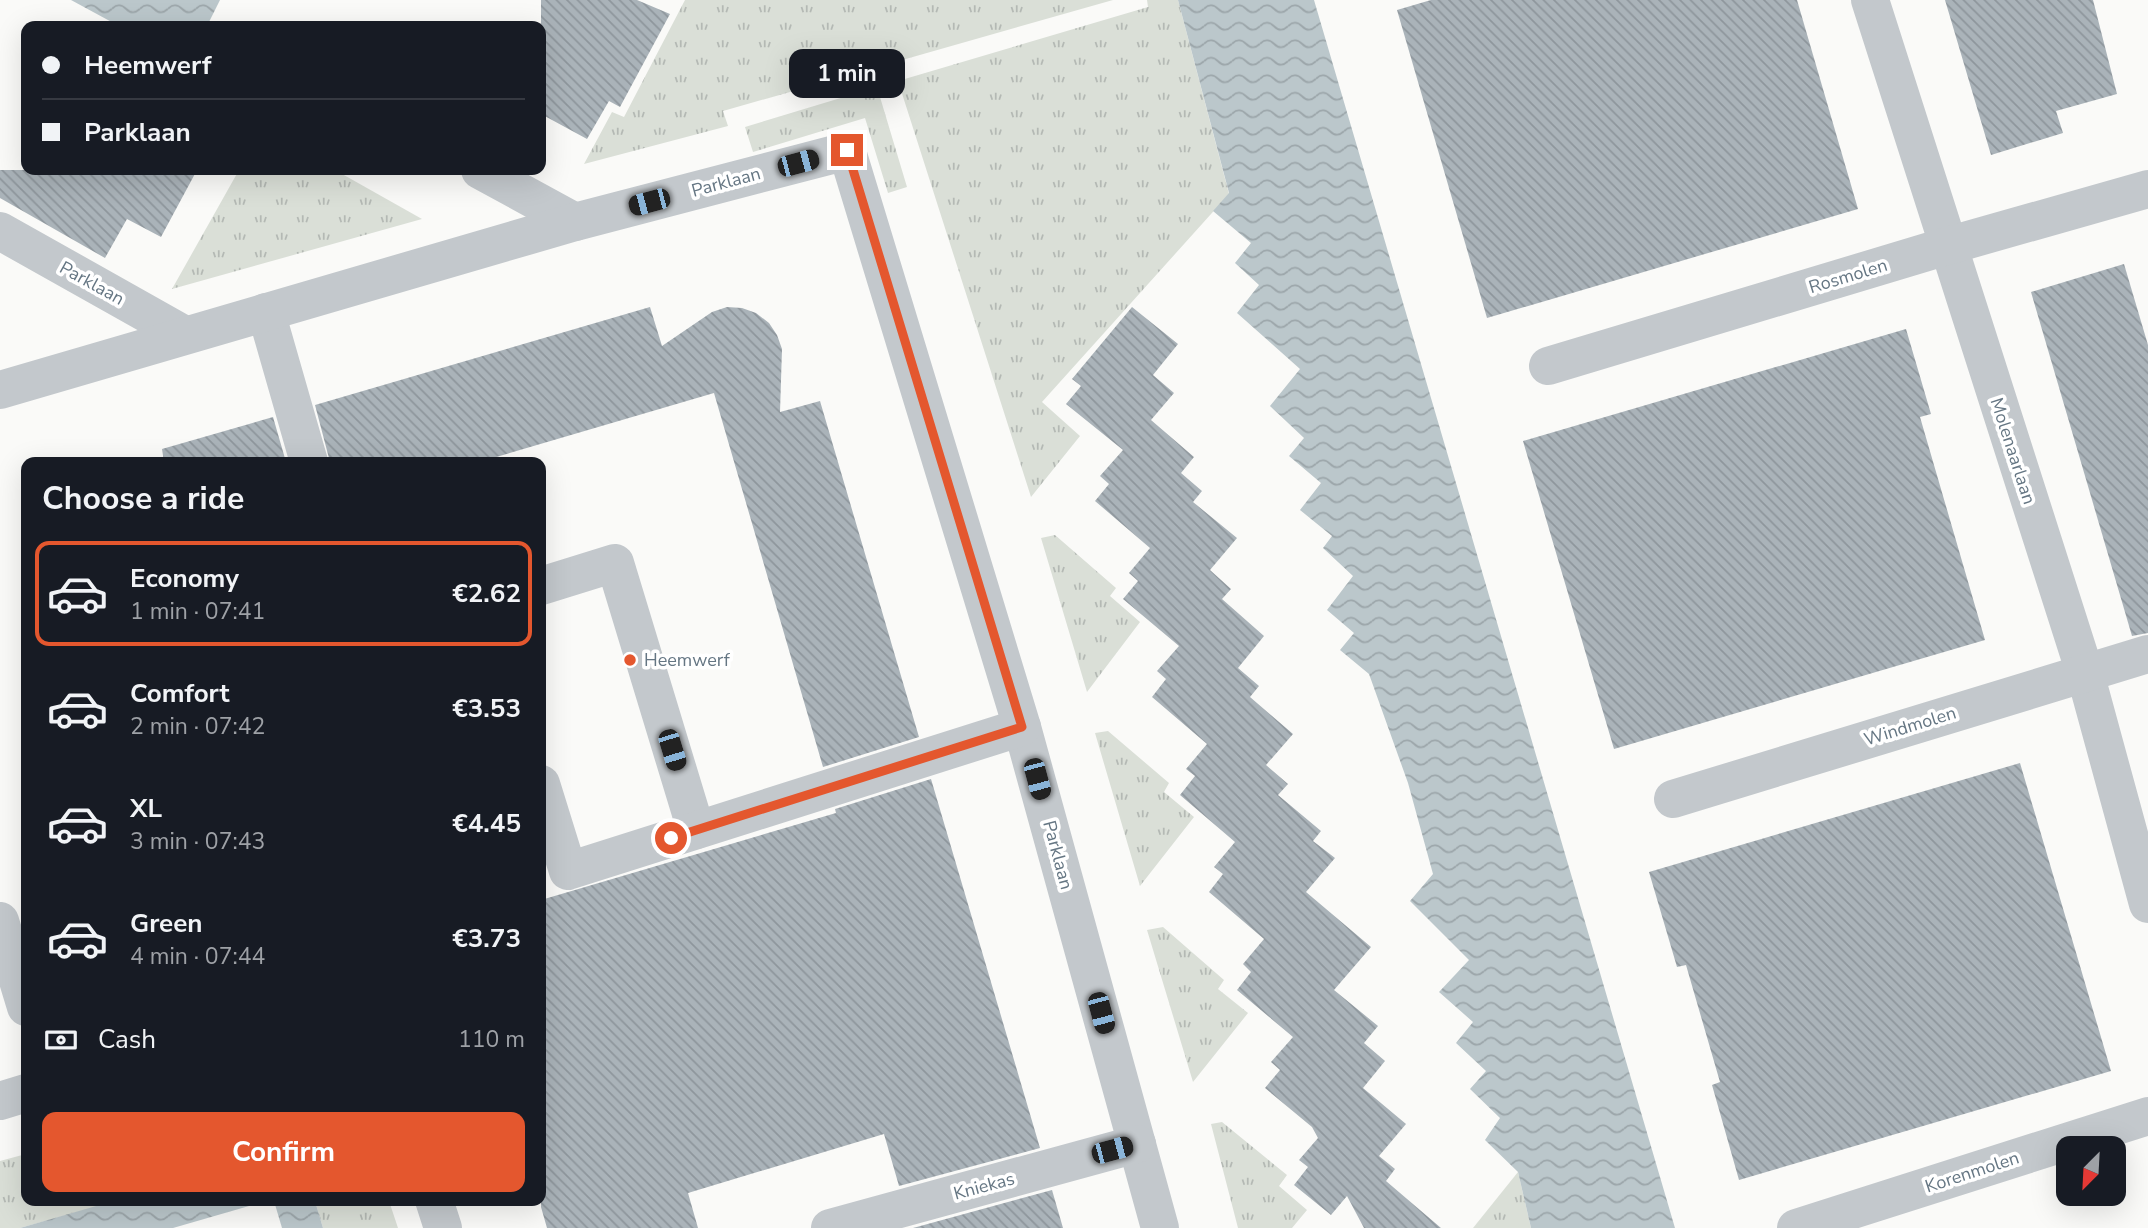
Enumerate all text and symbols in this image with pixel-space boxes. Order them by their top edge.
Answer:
text: Heemwerf [84,48,211,83]
callout: 1 min [789,48,905,97]
text: 1 min [817,58,877,89]
text: Parklaan [84,115,191,150]
route end [831,134,863,166]
car [775,147,822,179]
street label: Parklaan [689,161,763,203]
car [626,186,673,218]
street label: Rosmolen [1806,253,1890,299]
street label: Parklaan [55,255,129,311]
street label: Molenaarlaan [1984,395,2042,507]
text: Choose a ride [42,477,244,520]
text: Economy [130,561,239,596]
icon: car [46,562,109,625]
text: €2.62 [452,576,521,611]
text: 1 min · 07:41 [130,596,265,627]
place label: Heemwerf [644,648,731,672]
marker: Heemwerf [622,652,638,668]
text: Comfort [130,676,230,711]
icon: car [46,677,109,740]
text: €3.53 [452,691,521,726]
street label: Windmolen [1861,701,1959,751]
text: 2 min · 07:42 [130,711,265,742]
car [656,727,689,773]
car [1022,756,1053,802]
text: XL [130,791,162,826]
icon: car [46,792,109,855]
text: €4.45 [452,806,521,841]
street label: Parklaan [1037,818,1079,892]
route start [655,822,687,854]
text: 3 min · 07:43 [130,826,265,857]
text: Green [130,906,203,941]
icon: car [46,907,109,970]
text: €3.73 [452,921,521,956]
text: 4 min · 07:44 [130,941,265,972]
car [1086,990,1117,1036]
icon: cash [42,1021,80,1059]
text: Cash [98,1022,156,1057]
text: 110 m [458,1024,525,1055]
button: Confirm [42,1112,525,1192]
car [1089,1134,1136,1166]
north arrow [2056,1136,2126,1206]
map controls [2056,1136,2126,1206]
street label: Korenmolen [1922,1146,2022,1198]
street label: Kniekas [951,1166,1017,1206]

